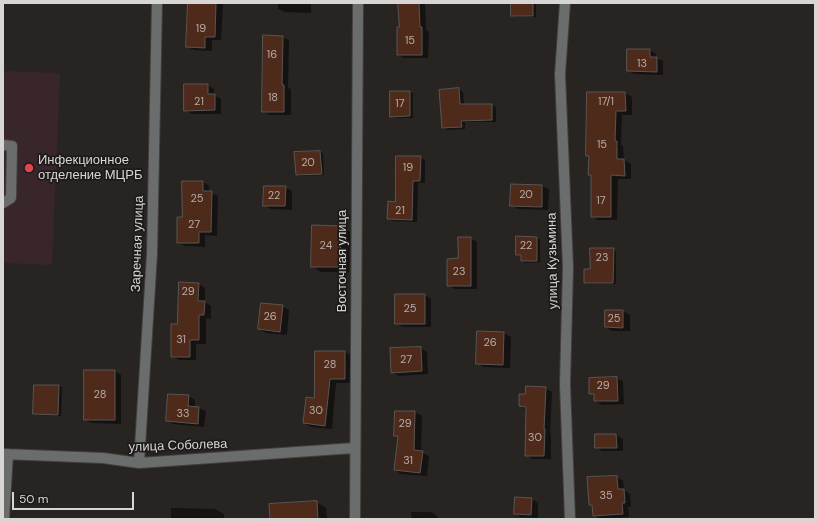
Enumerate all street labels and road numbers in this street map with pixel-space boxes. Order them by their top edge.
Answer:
street label: Заречная улица [129,195,147,293]
street label: Восточная улица [335,210,351,312]
street label: улица Кузьмина [544,213,562,309]
street label: улица Соболева [128,436,228,456]

